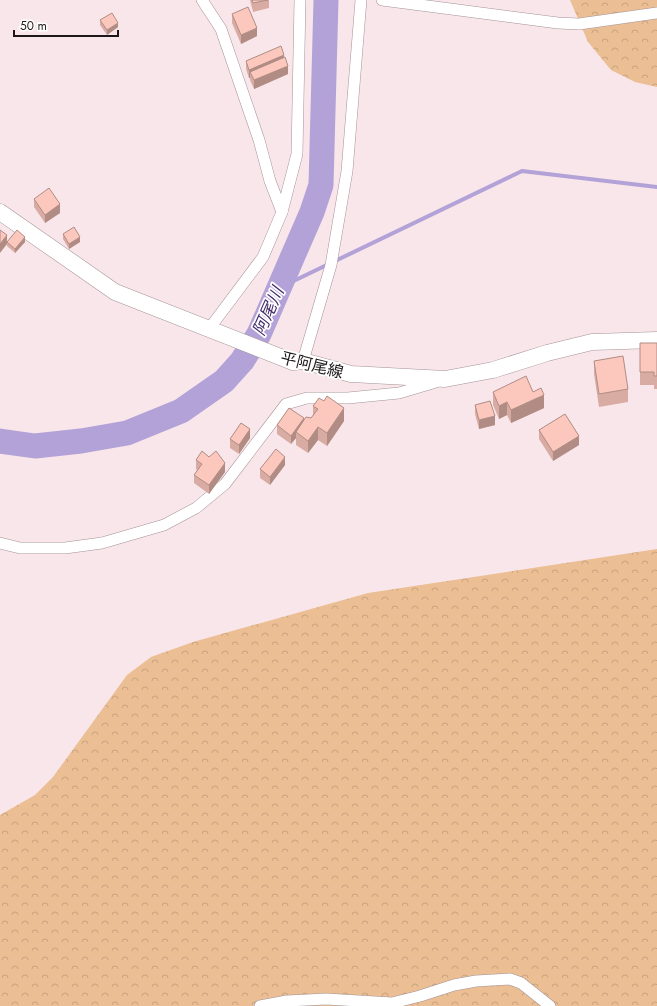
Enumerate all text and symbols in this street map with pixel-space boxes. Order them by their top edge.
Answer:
scale bar [14,12,118,38]
text: 50 m [20,17,47,35]
water label: 阿尾川 [247,281,290,339]
street label: 平阿尾線 [278,346,346,384]

